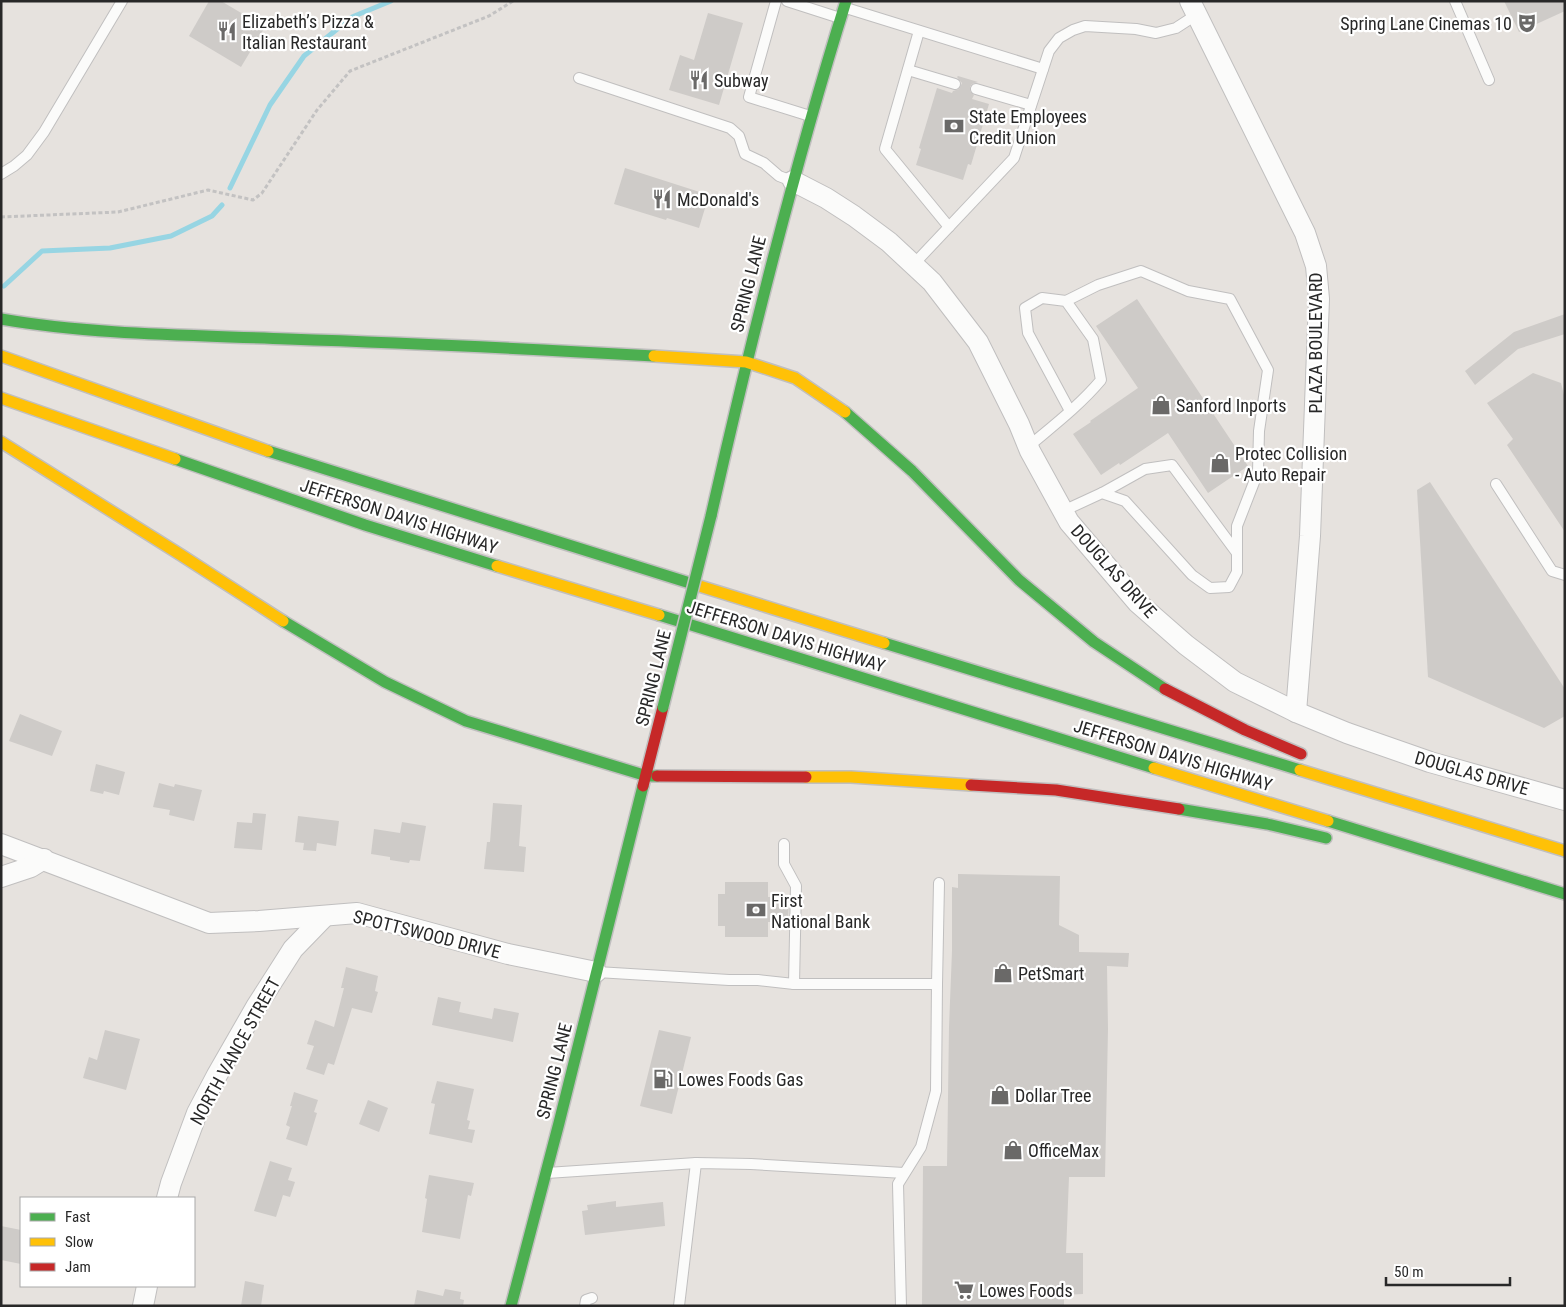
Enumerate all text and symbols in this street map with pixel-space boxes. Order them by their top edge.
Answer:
place label: Elizabeth’s Pizza & Italian Restaurant [242,11,374,53]
theatre icon: Spring Lane Cinemas 10 [1516,12,1538,34]
place label: Spring Lane Cinemas 10 [1340,13,1512,34]
restaurant icon: Elizabeth’s Pizza & Italian Restaurant [216,20,238,42]
restaurant icon: Subway [688,69,710,91]
place label: Subway [714,70,769,91]
place label: State Employees Credit Union [969,106,1087,148]
bank icon: State Employees Credit Union [943,115,965,137]
restaurant icon: McDonald's [651,188,673,210]
place label: McDonald's [677,189,759,210]
street label: SPRING LANE [726,234,770,334]
street label: PLAZA BOULEVARD [1305,272,1326,414]
shop icon: Sanford Inports [1150,394,1172,416]
place label: Sanford Inports [1176,395,1286,416]
place label: Protec Collision - Auto Repair [1235,443,1347,485]
shop icon: Protec Collision - Auto Repair [1209,452,1231,474]
street label: JEFFERSON DAVIS HIGHWAY [298,474,501,558]
street label: DOUGLAS DRIVE [1067,520,1161,622]
street label: JEFFERSON DAVIS HIGHWAY [684,596,888,676]
street label: SPRING LANE [631,628,675,728]
street label: JEFFERSON DAVIS HIGHWAY [1071,715,1275,795]
street label: DOUGLAS DRIVE [1412,747,1532,799]
place label: First National Bank [771,890,870,932]
bank icon: First National Bank [745,899,767,921]
street label: SPOTTSWOOD DRIVE [351,906,503,962]
shop icon: PetSmart [992,962,1014,984]
place label: PetSmart [1018,963,1084,984]
street label: NORTH VANCE STREET [186,974,284,1128]
street label: SPRING LANE [532,1021,576,1121]
fuel station icon: Lowes Foods Gas [652,1068,674,1090]
place label: Lowes Foods Gas [678,1069,803,1090]
shop icon: Dollar Tree [989,1084,1011,1106]
place label: Dollar Tree [1015,1085,1091,1106]
shop icon: OfficeMax [1002,1139,1024,1161]
place label: OfficeMax [1028,1140,1099,1161]
legend [20,1197,195,1287]
text: Fast [65,1208,90,1226]
text: Slow [65,1233,94,1251]
scale bar [1386,1254,1510,1286]
text: Jam [65,1258,91,1276]
text: 50 m [1394,1263,1424,1281]
supermarket icon: Lowes Foods [953,1279,975,1301]
place label: Lowes Foods [979,1280,1073,1301]

